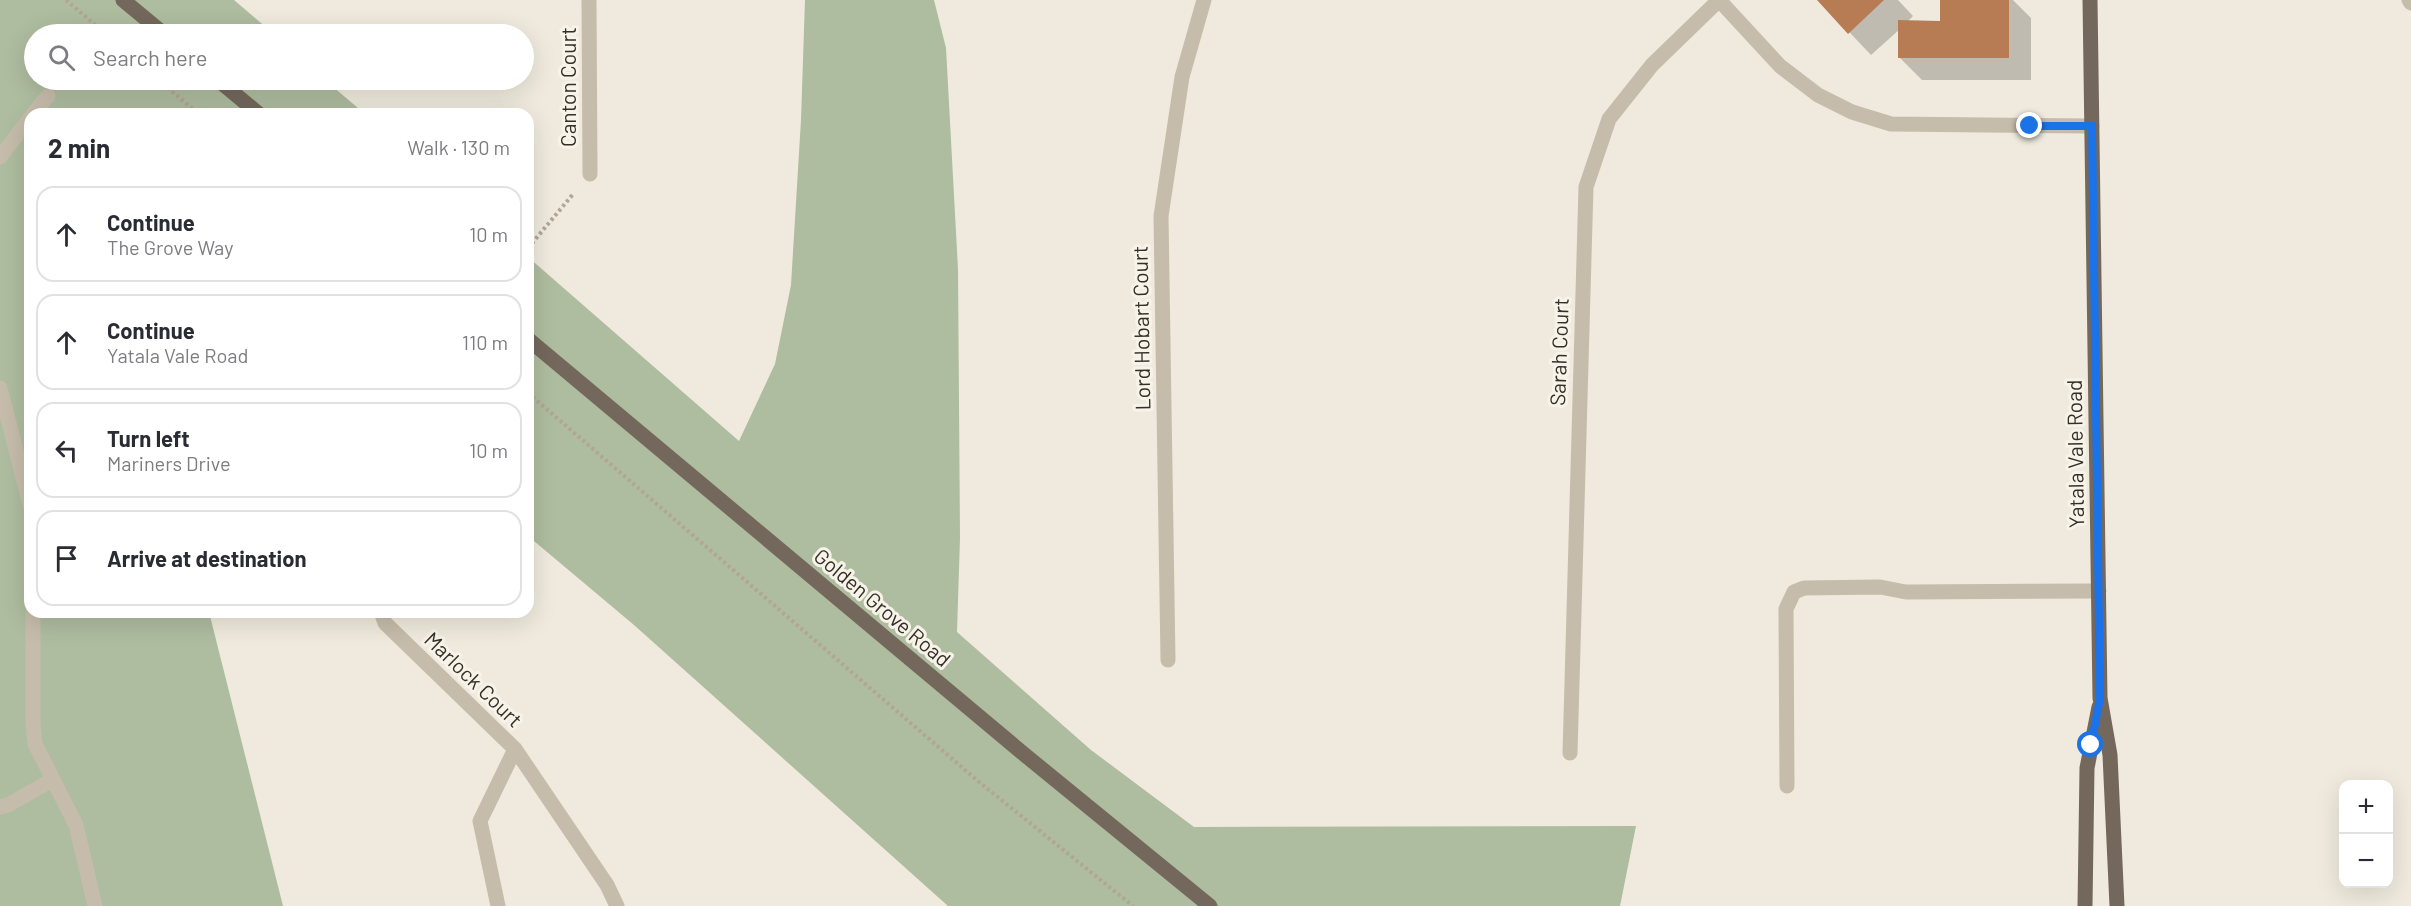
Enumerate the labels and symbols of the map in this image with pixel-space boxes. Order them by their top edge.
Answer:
street label: Canton Court [555,27,580,147]
route end [2016,112,2042,138]
street label: Lord Hobart Court [1127,245,1154,411]
street label: Sarah Court [1544,298,1573,406]
street label: Yatala Vale Road [2061,380,2088,528]
street label: Golden Grove Road [810,543,956,671]
street label: Marlock Court [420,626,528,732]
route start [2077,731,2103,757]

